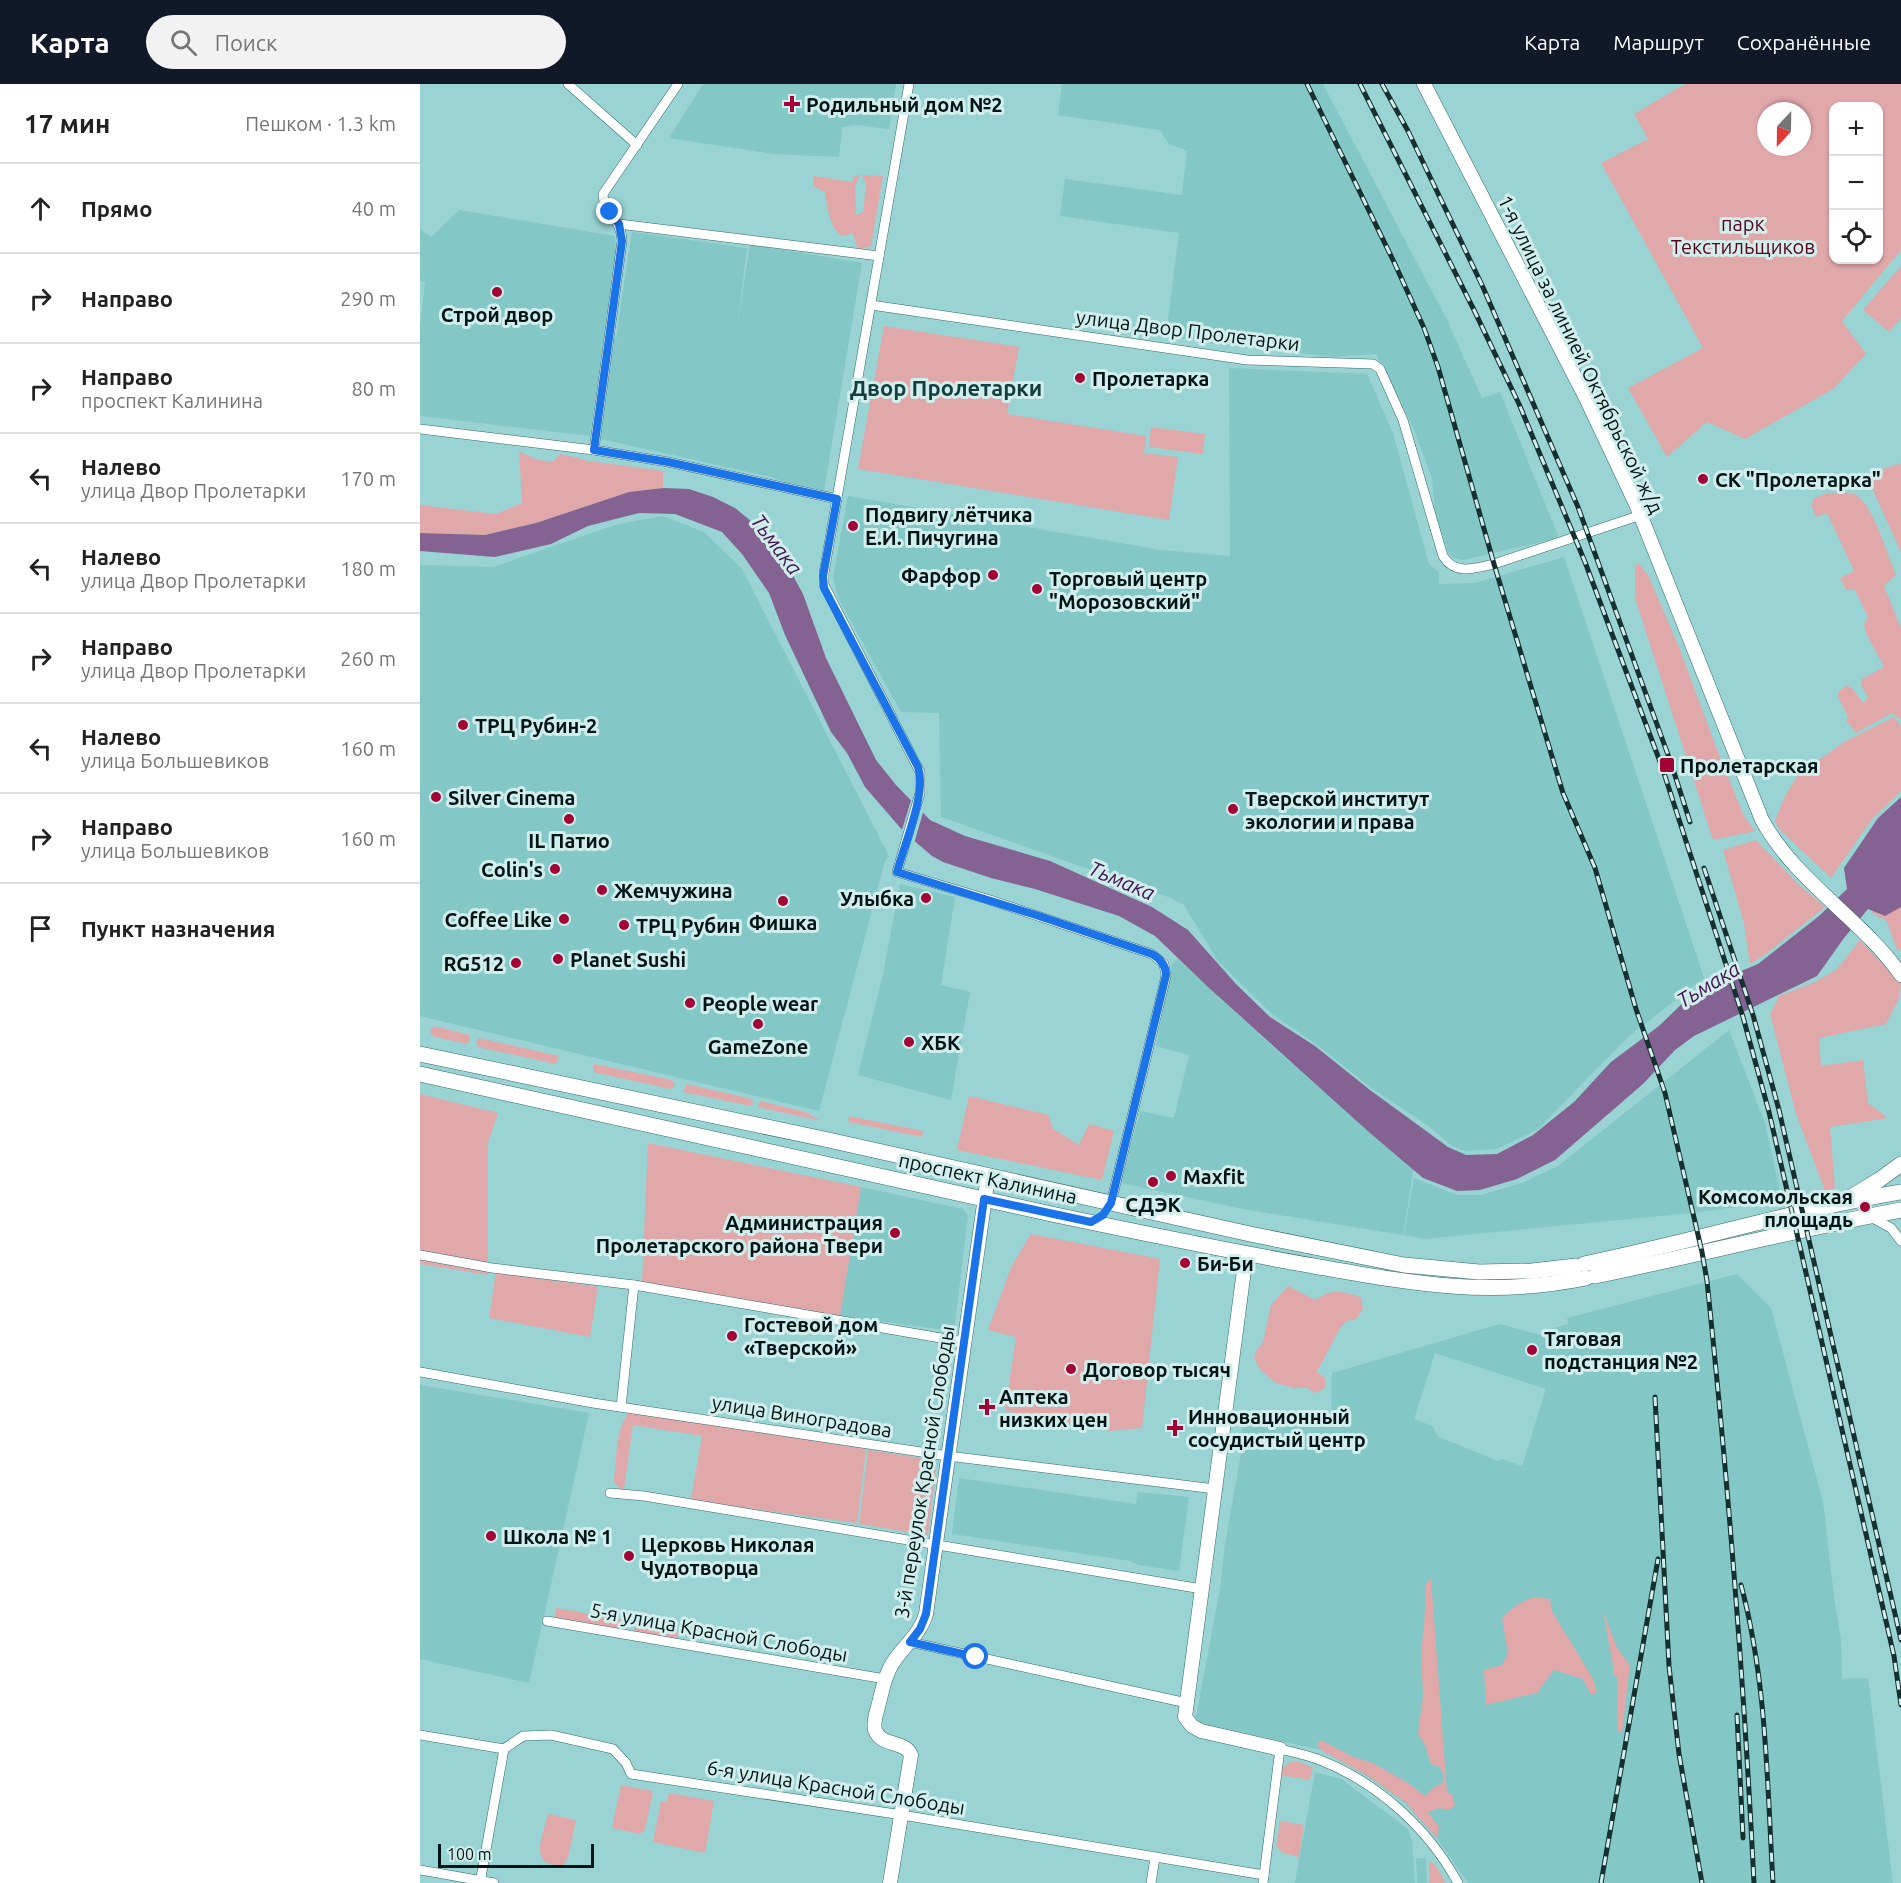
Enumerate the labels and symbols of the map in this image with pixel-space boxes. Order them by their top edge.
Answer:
place label: Родильный дом №2 [806,93,1003,116]
marker: Родильный дом №2 [783,95,801,113]
north arrow [1757,102,1811,156]
street label: 1-я улица за линией Октябрьской ж/д [1494,191,1668,517]
route end [596,198,622,224]
park label: парк Текстильщиков [1671,212,1815,258]
marker: Строй двор [490,285,504,299]
place label: Строй двор [441,303,553,326]
street label: улица Двор Пролетарки [1075,305,1301,355]
place label: Пролетарка [1092,367,1209,390]
marker: Пролетарка [1073,371,1087,385]
district label: Двор Пролетарки [850,375,1042,400]
place label: СК "Пролетарка" [1715,468,1881,491]
marker: СК "Пролетарка" [1696,472,1710,486]
place label: Подвигу лётчика Е.И. Пичугина [865,503,1033,549]
water label: Тьмака [747,509,807,579]
marker: Подвигу лётчика Е.И. Пичугина [846,519,860,533]
place label: Фарфор [901,564,981,587]
place label: Торговый центр "Морозовский" [1049,567,1207,613]
marker: Фарфор [986,568,1000,582]
marker: Торговый центр "Морозовский" [1030,582,1044,596]
place label: ТРЦ Рубин-2 [475,714,597,737]
marker: ТРЦ Рубин-2 [456,718,470,732]
place label: Пролетарская [1680,754,1819,777]
marker: Пролетарская [1658,756,1676,774]
place label: Silver Cinema [448,786,575,809]
place label: Тверской институт экологии и права [1245,787,1429,833]
marker: Silver Cinema [429,790,443,804]
marker: Тверской институт экологии и права [1226,802,1240,816]
marker: IL Патио [562,812,576,826]
place label: IL Патио [528,829,610,852]
water label: Тьмака [1085,855,1159,905]
place label: Colin's [481,858,543,881]
marker: Colin's [548,862,562,876]
place label: Жемчужина [614,879,733,902]
marker: Жемчужина [595,883,609,897]
place label: Улыбка [840,887,914,910]
marker: Улыбка [919,891,933,905]
marker: Фишка [776,894,790,908]
place label: Coffee Like [445,908,552,931]
place label: Фишка [749,911,817,934]
marker: Coffee Like [557,912,571,926]
place label: ТРЦ Рубин [636,914,740,937]
marker: ТРЦ Рубин [617,918,631,932]
place label: Planet Sushi [570,948,686,971]
place label: RG512 [444,952,504,975]
marker: Planet Sushi [551,952,565,966]
marker: RG512 [509,956,523,970]
water label: Тьмака [1672,956,1744,1012]
place label: People wear [702,992,819,1015]
marker: People wear [683,996,697,1010]
marker: GameZone [751,1017,765,1031]
place label: ХБК [921,1031,961,1054]
place label: GameZone [708,1035,808,1058]
marker: ХБК [902,1035,916,1049]
street label: проспект Калинина [897,1148,1079,1208]
place label: Maxfit [1183,1165,1245,1188]
marker: Maxfit [1164,1169,1178,1183]
marker: СДЭК [1146,1175,1160,1189]
place label: Комсомольская площадь [1698,1185,1853,1231]
place label: СДЭК [1125,1193,1181,1216]
marker: Комсомольская площадь [1858,1200,1872,1214]
place label: Администрация Пролетарского района Твери [596,1211,883,1257]
marker: Администрация Пролетарского района Твери [888,1226,902,1240]
place label: Би-Би [1197,1252,1254,1275]
marker: Би-Би [1178,1256,1192,1270]
place label: Гостевой дом «Тверской» [744,1313,878,1359]
street label: 3-й переулок Красной Слободы [890,1324,958,1620]
place label: Тяговая подстанция №2 [1544,1327,1698,1373]
marker: Гостевой дом «Тверской» [725,1329,739,1343]
marker: Тяговая подстанция №2 [1525,1343,1539,1357]
place label: Договор тысяч [1083,1358,1231,1381]
marker: Договор тысяч [1064,1362,1078,1376]
place label: Аптека низких цен [999,1385,1108,1431]
street label: улица Виноградова [710,1390,894,1442]
marker: Аптека низких цен [980,1400,994,1414]
place label: Инновационный сосудистый центр [1188,1405,1366,1451]
marker: Инновационный сосудистый центр [1166,1419,1184,1437]
place label: Школа № 1 [503,1525,612,1548]
marker: Школа № 1 [484,1529,498,1543]
place label: Церковь Николая Чудотворца [641,1533,814,1579]
marker: Церковь Николая Чудотворца [622,1549,636,1563]
street label: 5-я улица Красной Слободы [588,1598,850,1666]
route start [962,1643,988,1669]
street label: 6-я улица Красной Слободы [705,1755,967,1819]
scale bar [438,1841,594,1868]

